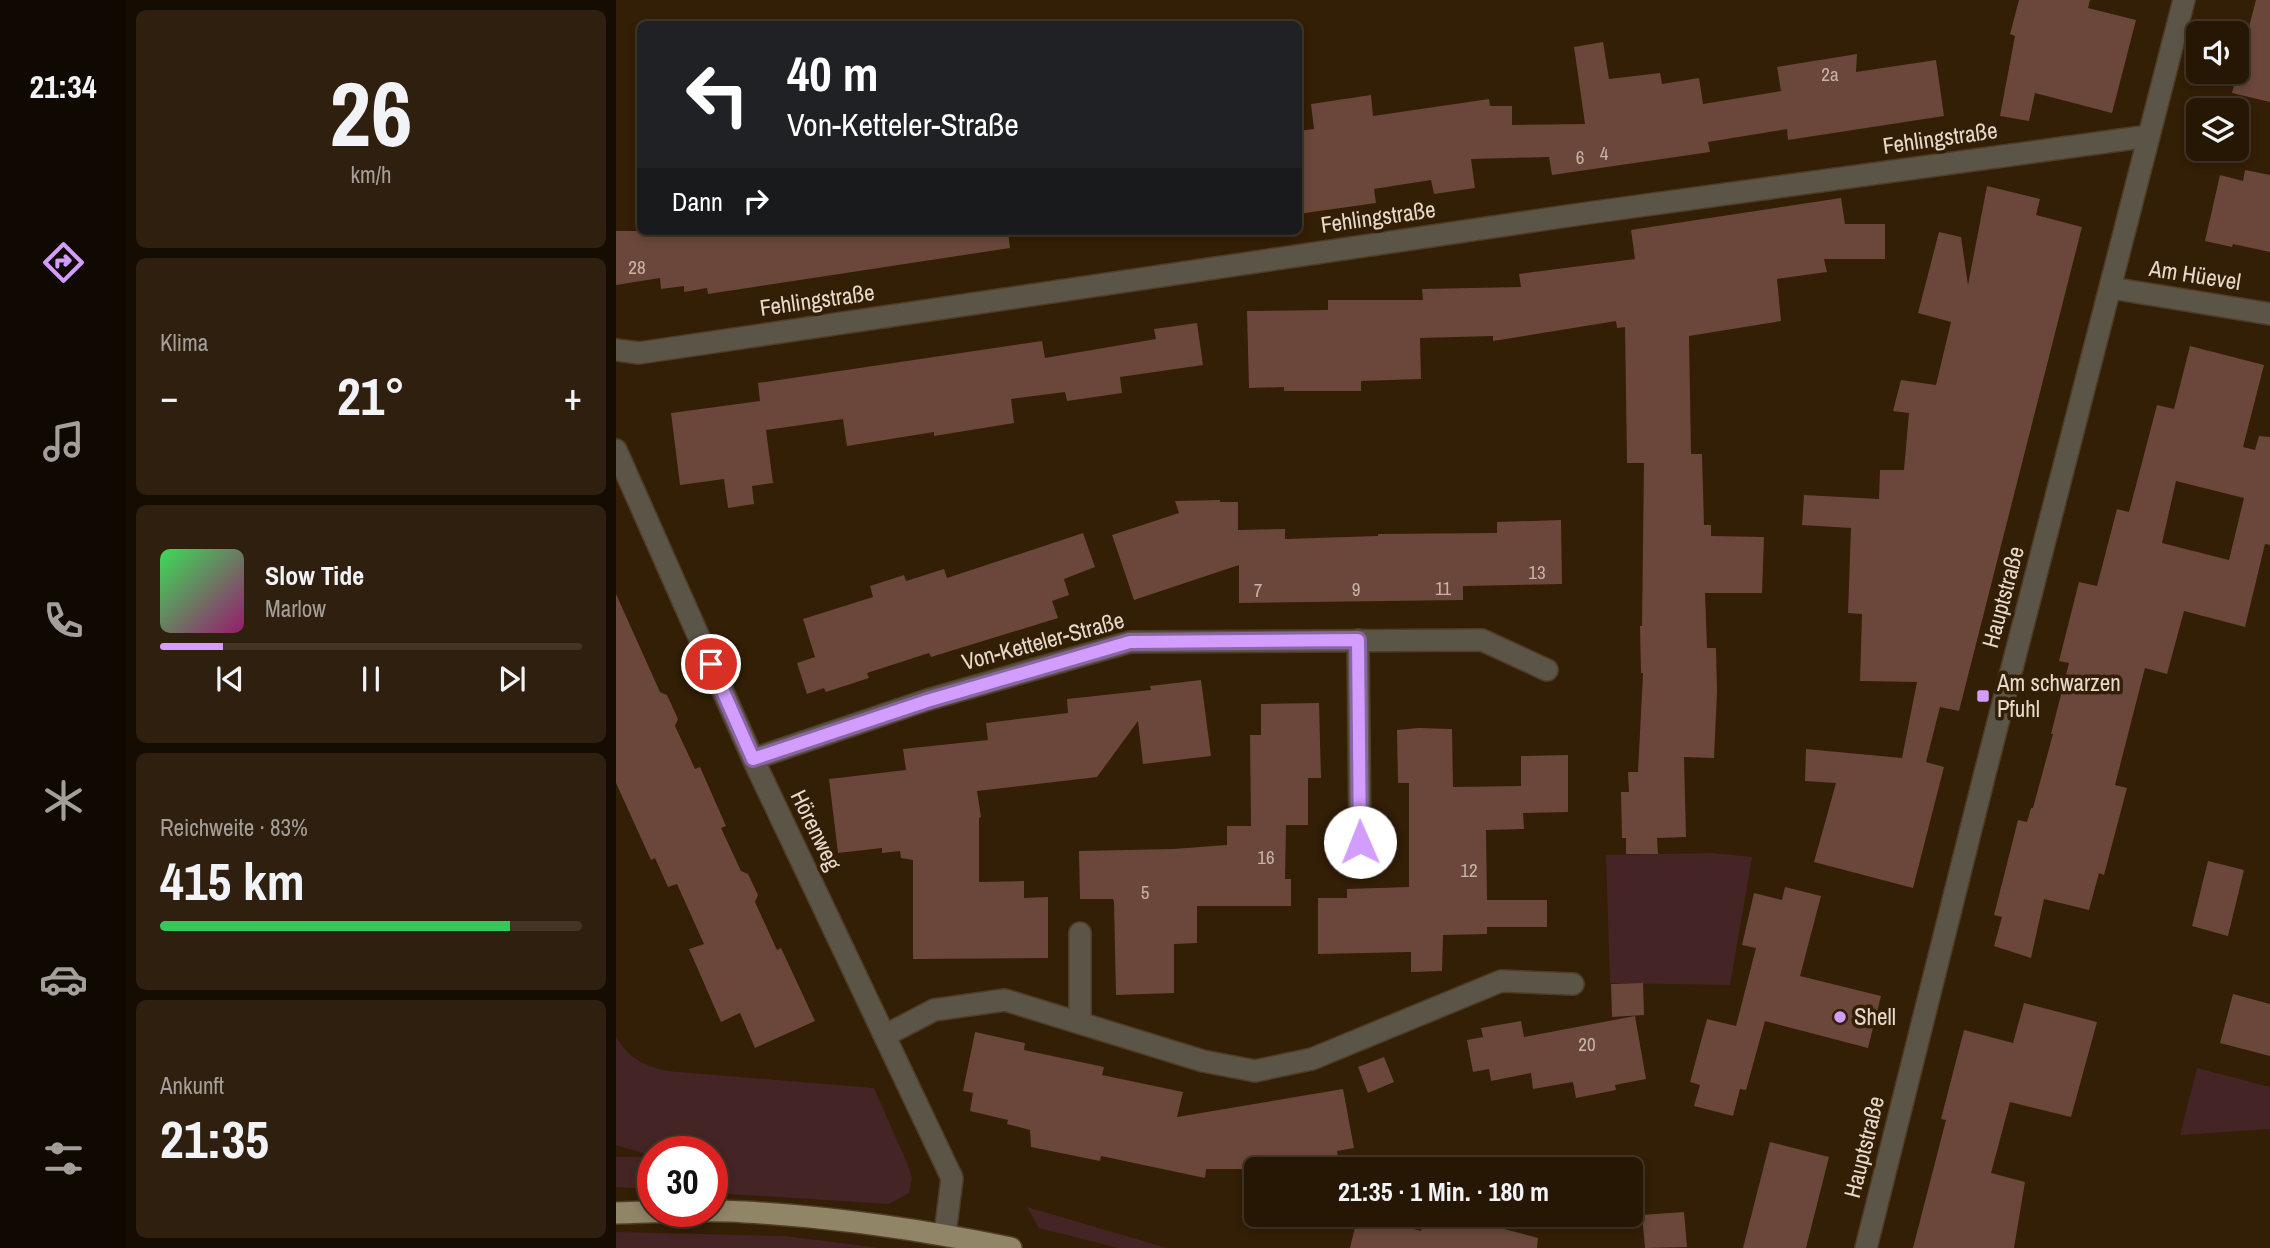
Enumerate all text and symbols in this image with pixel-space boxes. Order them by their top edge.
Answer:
map controls [2186,21,2249,161]
button: sound [2186,21,2249,84]
text: 40 m [787,40,879,106]
icon: left [672,49,763,140]
text: 26 [330,52,413,174]
house number: 2a [1821,61,1839,87]
text: 21:34 [29,65,97,108]
button: layers [2186,98,2249,161]
text: Von-Ketteler-Straße [787,103,1019,146]
street label: Fehlingstraße [1881,114,1999,161]
house number: 4 [1600,140,1609,166]
house number: 6 [1576,144,1584,170]
text: km/h [351,159,391,190]
icon: right [737,182,775,220]
text: Dann [672,184,723,219]
street label: Fehlingstraße [1319,193,1437,240]
icon: directions [39,238,88,287]
street label: Am Hüevel [2146,252,2243,297]
house number: 28 [628,254,646,280]
street label: Fehlingstraße [758,276,876,323]
text: Klima [160,327,208,358]
text: 21° [337,361,405,431]
text: − [160,371,178,422]
text: + [564,371,582,422]
icon: music [39,417,88,466]
street label: Hauptstraße [1974,543,2031,651]
text: Slow Tide [265,558,364,593]
house number: 13 [1528,559,1546,585]
house number: 11 [1435,575,1451,601]
house number: 9 [1352,576,1360,602]
house number: 7 [1254,577,1263,603]
text: Marlow [265,593,326,624]
icon: phone [39,596,88,645]
street label: Von-Ketteler-Straße [958,604,1127,677]
pin [681,634,741,694]
icon: arrive [692,645,730,683]
icon: previous [211,660,249,698]
icon: pause [352,660,390,698]
icon: next [493,660,531,698]
place label: Am schwarzen Pfuhl [1996,667,2121,724]
marker: Am schwarzen Pfuhl [1975,688,1991,704]
icon: climate [39,776,88,825]
street label: Hörenweg [784,784,849,876]
position arrow [1323,805,1397,879]
text: Reichweite · 83% [160,812,308,843]
house number: 16 [1257,844,1275,870]
text: 415 km [160,846,305,916]
house number: 12 [1460,857,1478,883]
house number: 5 [1141,879,1150,905]
icon: car [39,955,88,1004]
place label: Shell [1854,1001,1896,1032]
marker: Shell [1832,1009,1848,1025]
house number: 20 [1578,1031,1596,1057]
text: Ankunft [160,1070,224,1101]
street label: Hauptstraße [1836,1093,1891,1201]
text: 21:35 [160,1104,269,1174]
icon: filters [39,1134,88,1183]
speed limit sign: 30 [637,1136,728,1227]
text: 21:35 · 1 Min. · 180 m [1338,1174,1549,1209]

